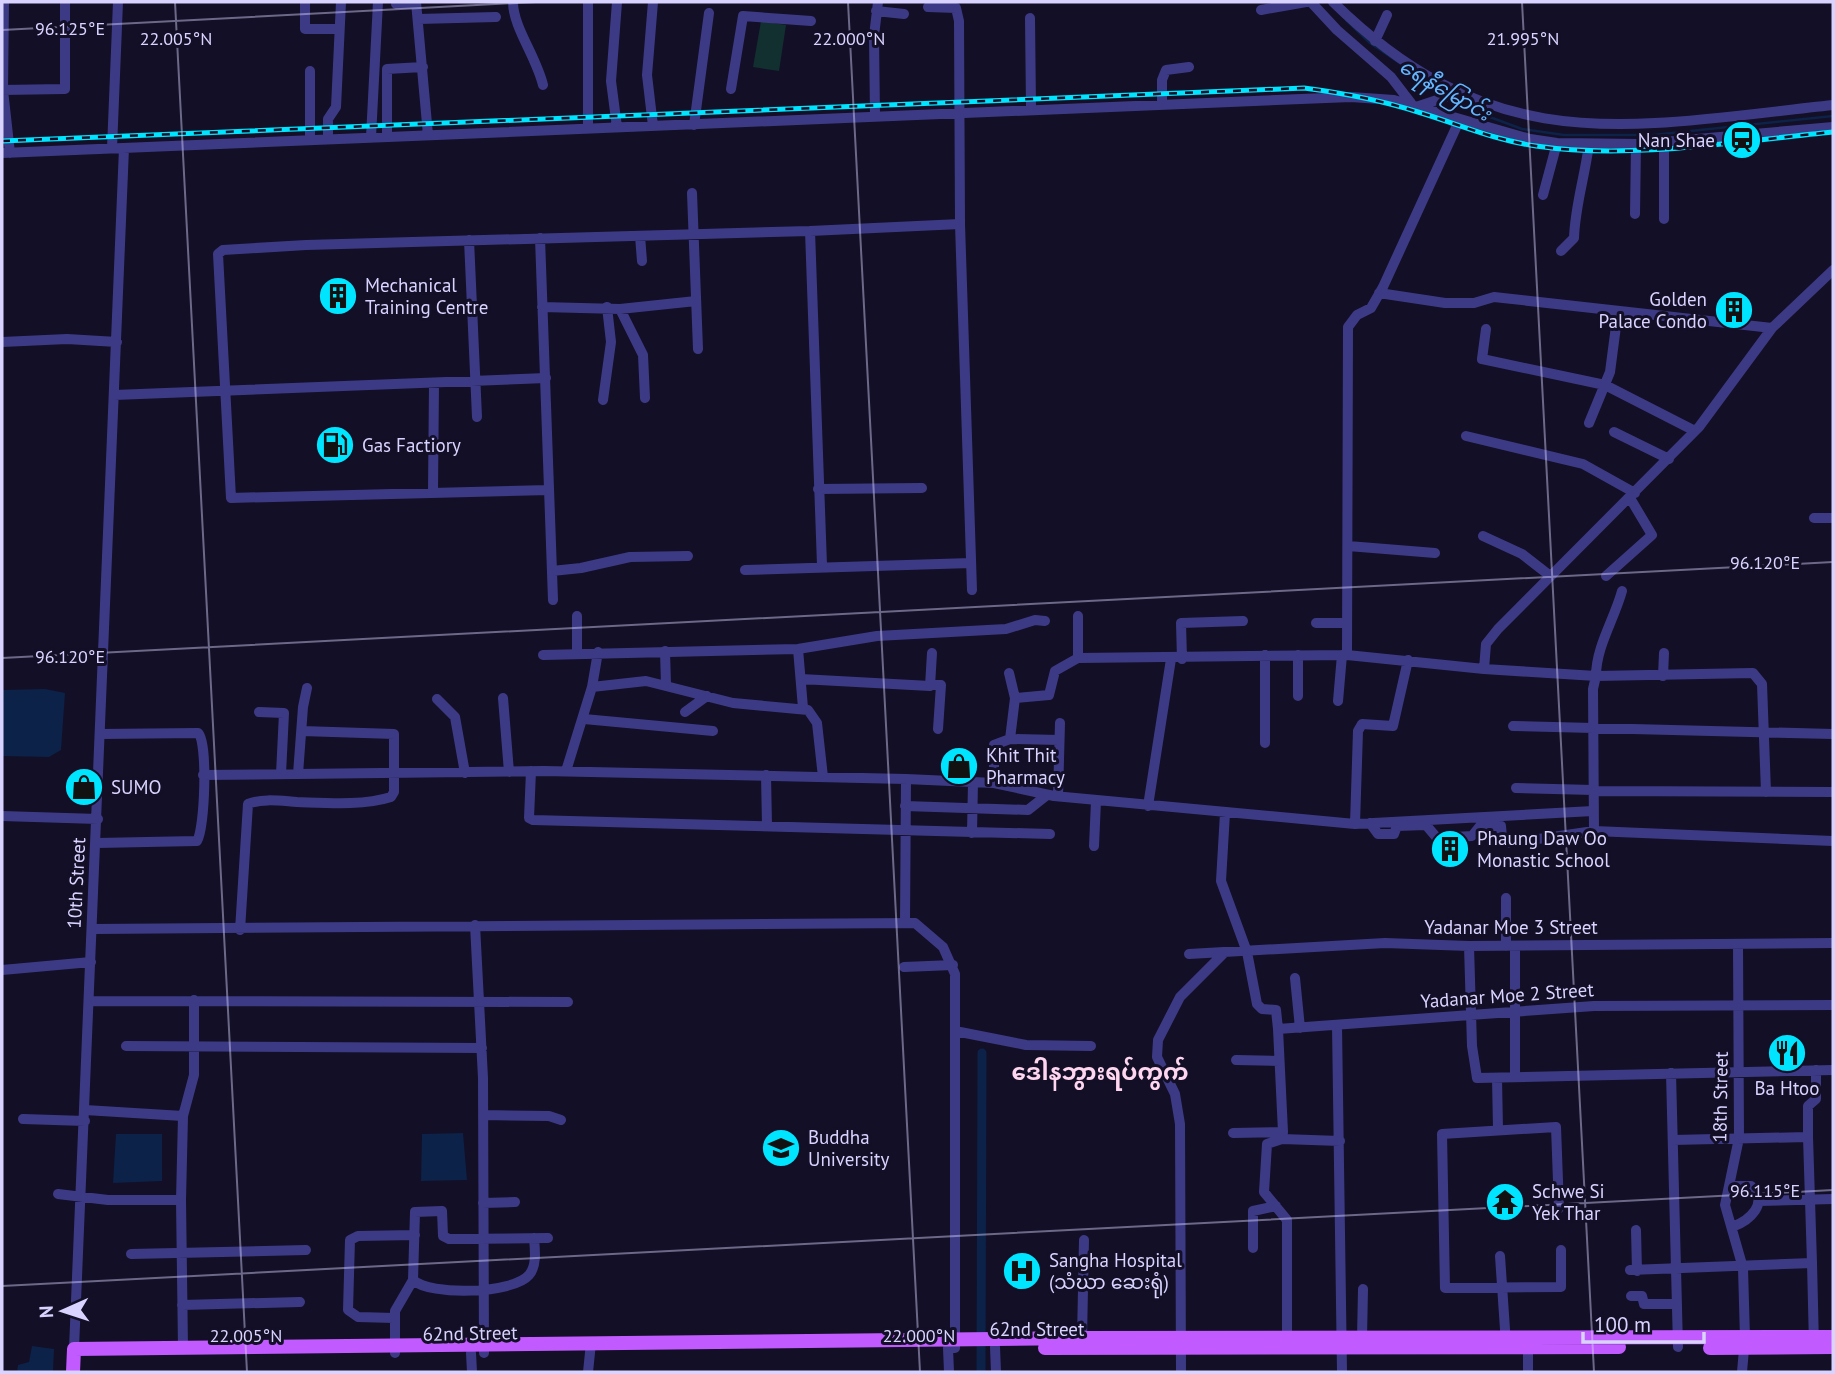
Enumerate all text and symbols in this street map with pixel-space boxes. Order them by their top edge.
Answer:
text: 96.125°E [35,17,105,40]
text: 22.005°N [140,27,212,50]
text: 22.000°N [813,27,885,50]
text: 21.995°N [1487,27,1559,50]
water label: ရေနီမြောင်း [1392,52,1498,131]
station icon: Nan Shae [1721,119,1763,161]
place label: Nan Shae [1638,128,1715,152]
place label: Mechanical Training Centre [365,273,488,319]
building icon: Mechanical Training Centre [317,275,359,317]
place label: Golden Palace Condo [1599,287,1707,333]
building icon: Golden Palace Condo [1713,289,1755,331]
fuel station icon: Gas Factiory [314,424,356,466]
place label: Gas Factiory [362,433,461,457]
text: 96.120°E [1730,551,1800,574]
text: 96.120°E [35,645,105,668]
place label: Khit Thit Pharmacy [986,743,1065,789]
shop icon: Khit Thit Pharmacy [938,745,980,787]
shop icon: SUMO [63,766,105,808]
place label: SUMO [111,775,162,799]
place label: Phaung Daw Oo Monastic School [1477,826,1610,872]
building icon: Phaung Daw Oo Monastic School [1429,828,1471,870]
street label: 10th Street [62,836,90,929]
street label: Yadanar Moe 3 Street [1424,915,1598,939]
street label: Yadanar Moe 2 Street [1420,977,1595,1013]
restaurant icon: Ba Htoo [1766,1032,1808,1074]
street label: 18th Street [1707,1051,1733,1143]
district label: ဒေါနဘွားရပ်ကွက် [1012,1056,1188,1091]
place label: Ba Htoo [1755,1076,1819,1100]
place label: Buddha University [808,1125,889,1171]
school or university icon: Buddha University [760,1127,802,1169]
place label: Schwe Si Yek Thar [1532,1179,1605,1225]
text: 96.115°E [1730,1179,1800,1202]
temple icon: Schwe Si Yek Thar [1484,1181,1526,1223]
place label: Sangha Hospital (သံဃာ ဆေးရုံ) [1049,1248,1182,1299]
hospital icon: Sangha Hospital (သံဃာ ဆေးရုံ) [1001,1250,1043,1292]
north arrow [28,1276,98,1346]
scale bar [1583,1300,1704,1344]
text: N [34,1305,58,1319]
text: 100 m [1594,1311,1651,1338]
street label: 62nd Street [990,1317,1085,1341]
street label: 62nd Street [422,1320,518,1346]
text: 22.005°N [210,1324,282,1347]
text: 22.000°N [883,1324,955,1347]

